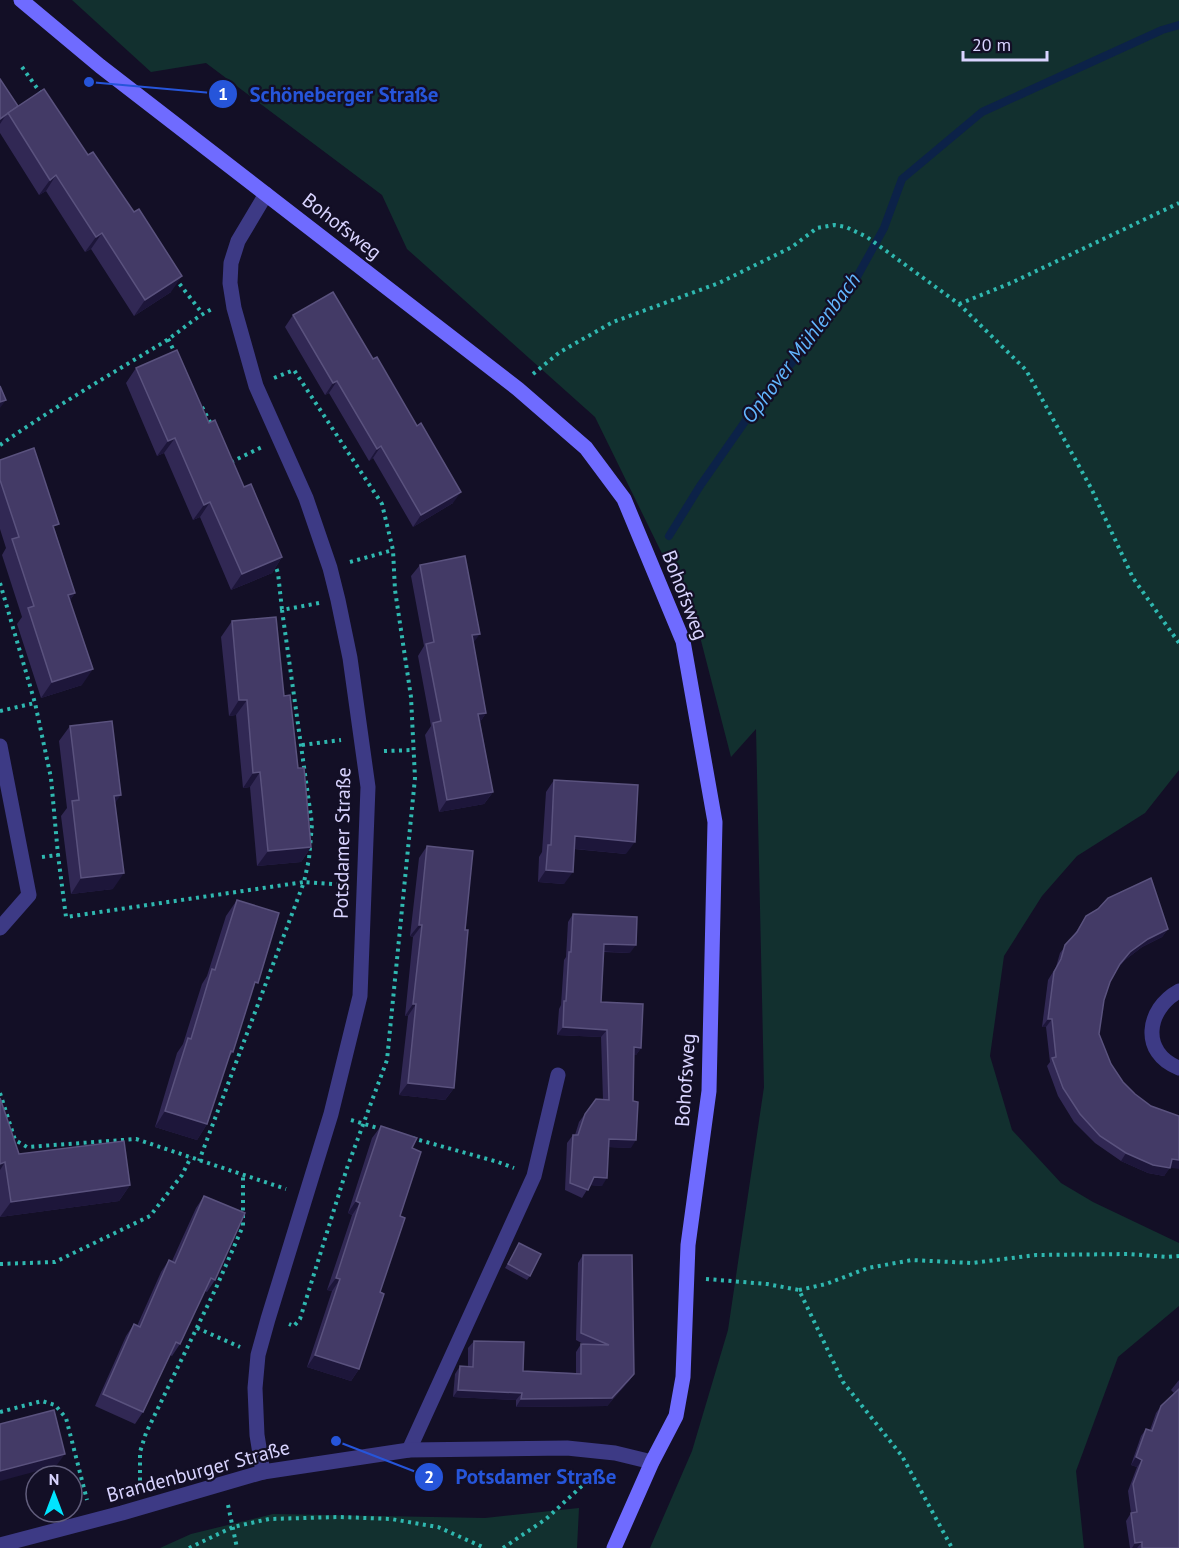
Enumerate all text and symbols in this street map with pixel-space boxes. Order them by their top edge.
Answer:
scale bar [963,24,1047,62]
text: 20 m [972,33,1011,56]
callout: Schöneberger Straße [208,75,451,114]
text: Schöneberger Straße [249,81,439,108]
text: 1 [218,82,228,105]
street label: Bohofsweg [297,187,387,265]
water label: Ophover Mühlenbach [735,267,866,428]
street label: Bohofsweg [656,547,714,643]
street label: Potsdamer Straße [328,767,356,919]
street label: Bohofsweg [669,1032,701,1128]
street label: Brandenburger Straße [103,1434,293,1508]
callout: Potsdamer Straße [414,1458,629,1497]
text: Potsdamer Straße [456,1463,616,1490]
north arrow [24,1464,84,1524]
text: 2 [424,1465,434,1488]
text: N [49,1469,59,1489]

